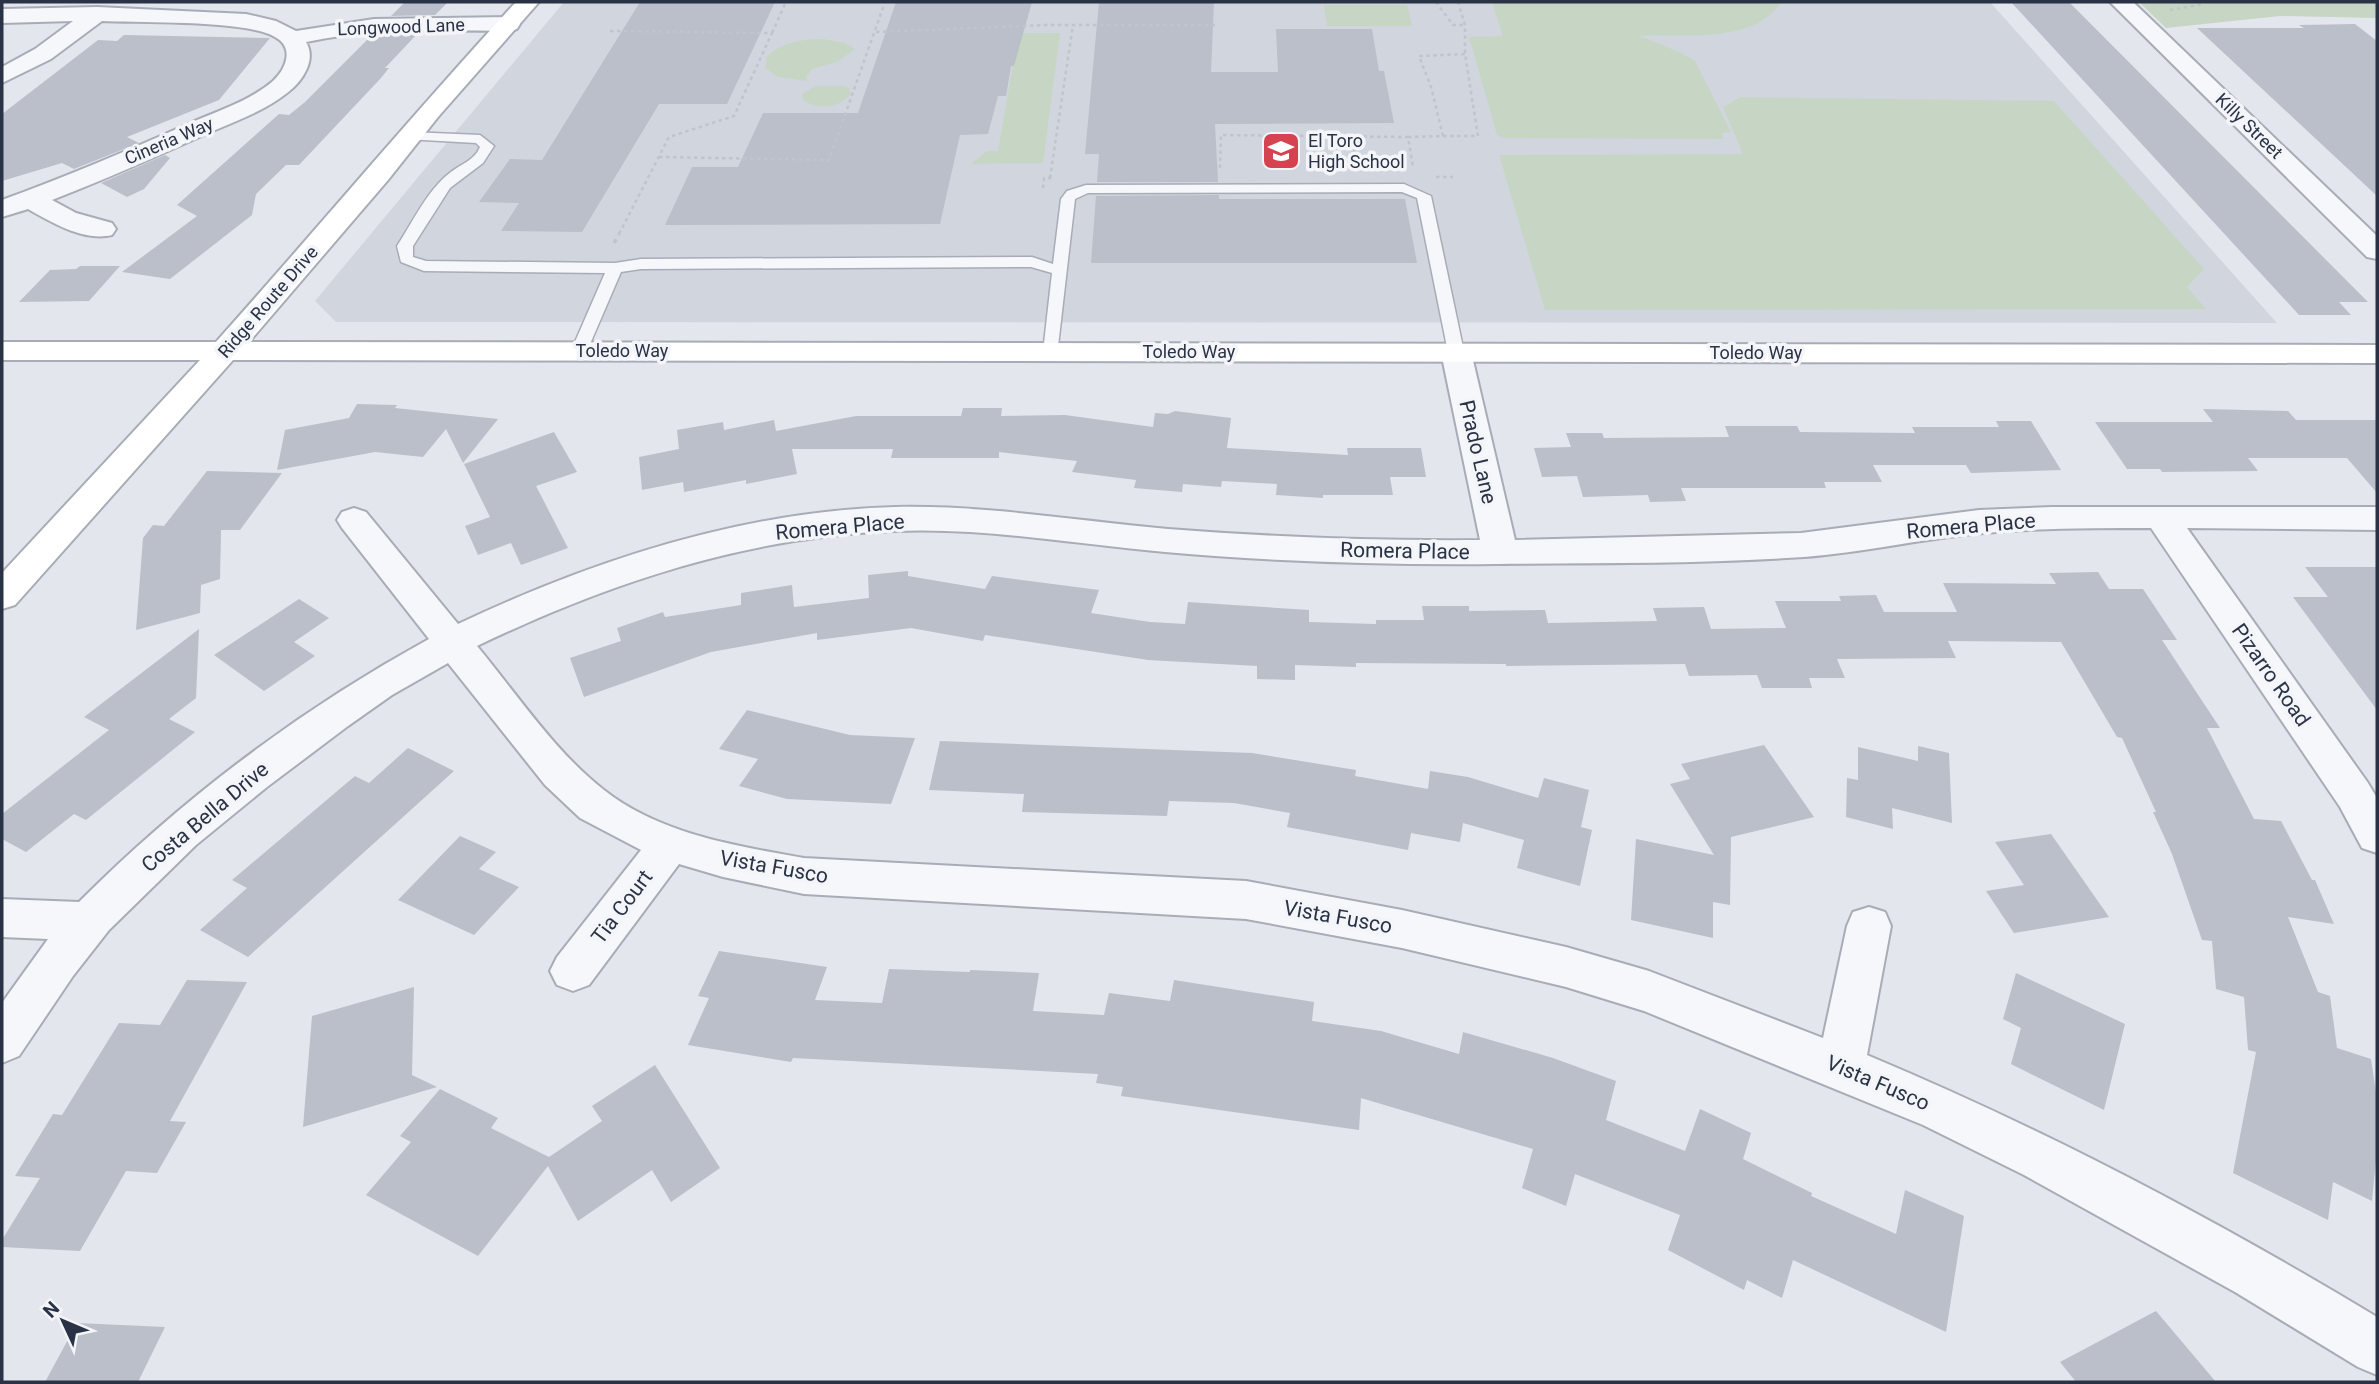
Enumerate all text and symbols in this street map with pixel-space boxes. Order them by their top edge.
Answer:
street label: Longwood Lane [337,14,465,39]
street label: Killy Street [2212,89,2287,163]
street label: Cineria Way [121,112,217,169]
school or university icon: El Toro High School [1260,130,1302,172]
place label: El Toro High School [1308,130,1405,172]
street label: Ridge Route Drive [213,241,322,362]
street label: Toledo Way [576,340,669,361]
street label: Toledo Way [1143,341,1236,362]
street label: Toledo Way [1710,342,1803,363]
street label: Prado Lane [1454,398,1502,506]
street label: Romera Place [1905,508,2037,544]
street label: Romera Place [774,509,906,545]
street label: Romera Place [1340,538,1470,564]
street label: Pizarro Road [2227,619,2315,731]
street label: Costa Bella Drive [137,757,273,877]
street label: Vista Fusco [718,846,830,888]
street label: Tia Court [587,865,658,949]
street label: Vista Fusco [1282,896,1394,938]
street label: Vista Fusco [1823,1051,1933,1115]
north arrow [28,1286,98,1356]
text: N [38,1297,64,1322]

